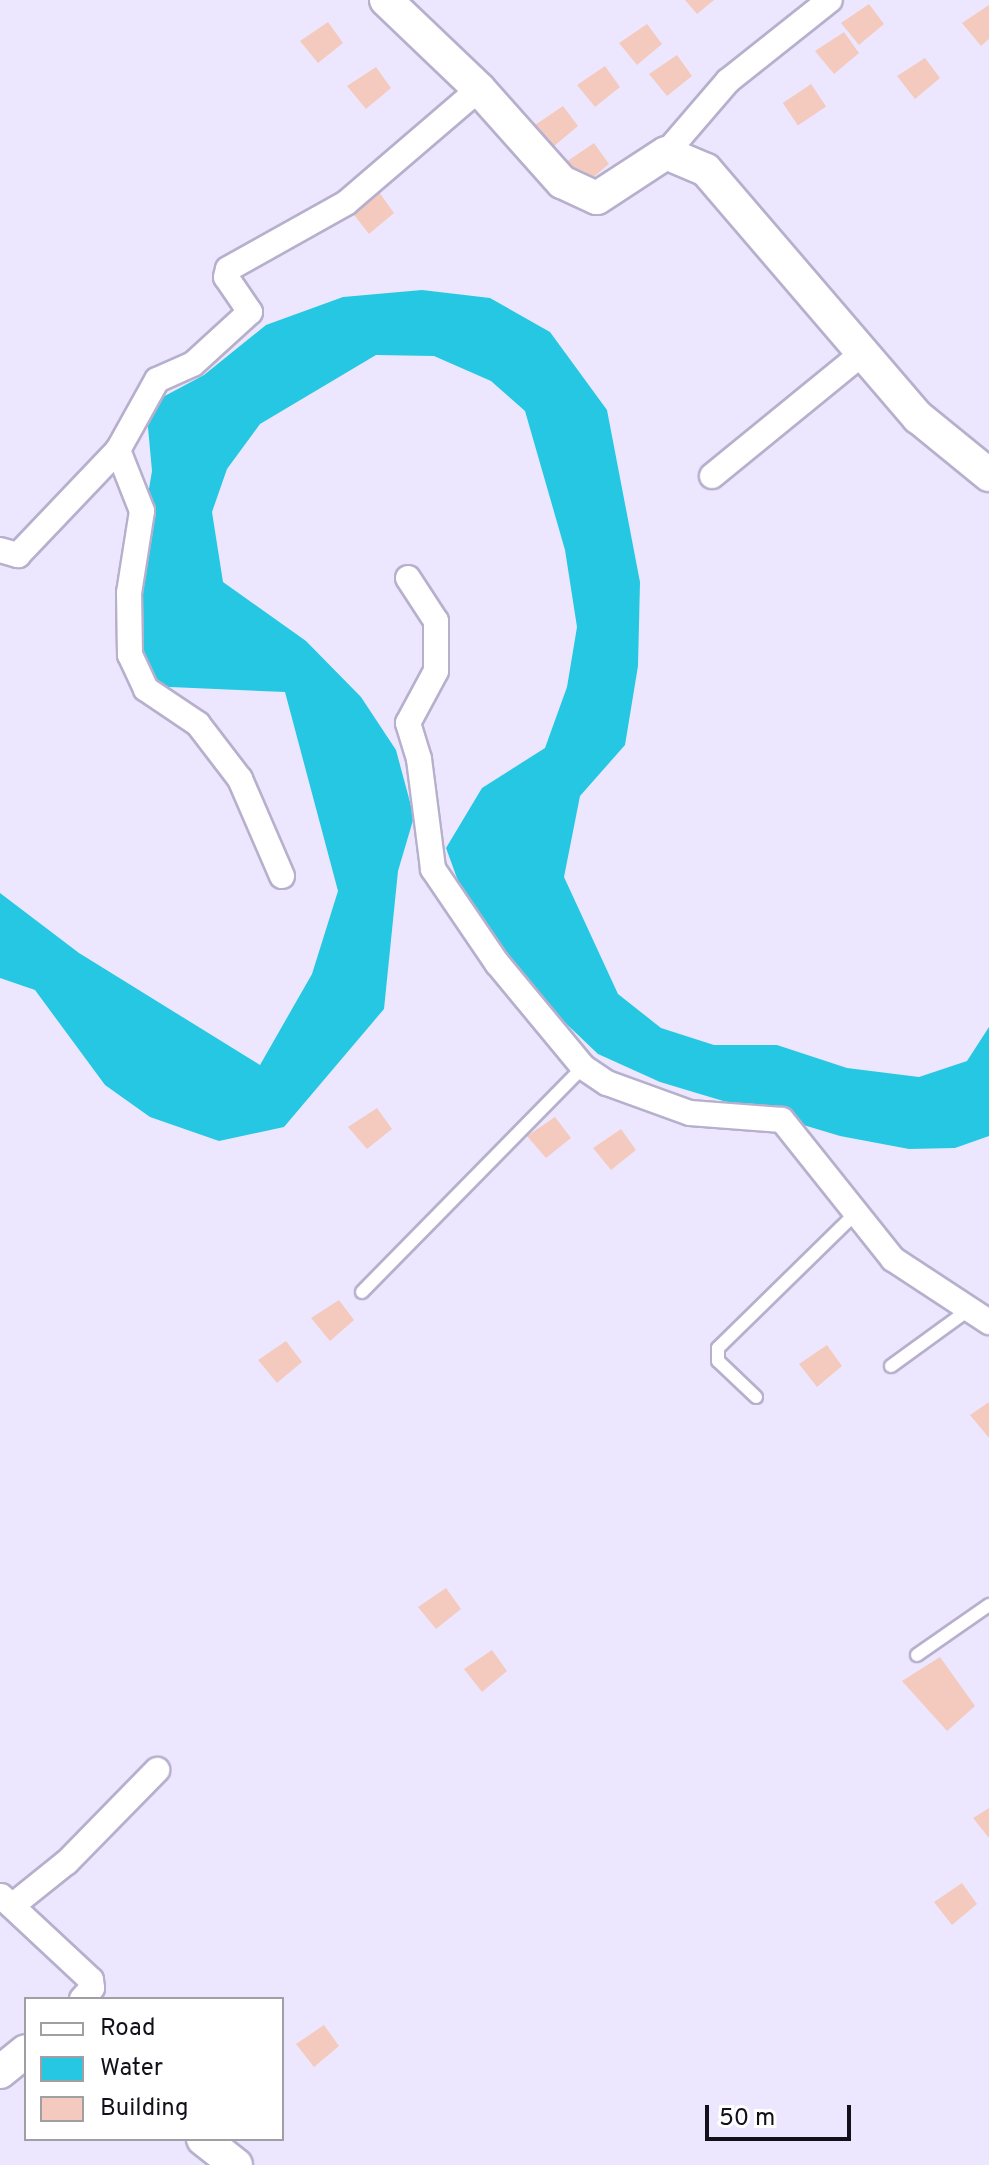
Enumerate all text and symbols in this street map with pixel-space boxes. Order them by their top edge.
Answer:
legend [24,1997,284,2141]
text: Road [100,2014,156,2044]
text: Water [100,2054,163,2084]
scale bar [709,2089,855,2139]
text: Building [100,2094,189,2124]
text: 50 m [719,2104,775,2134]

